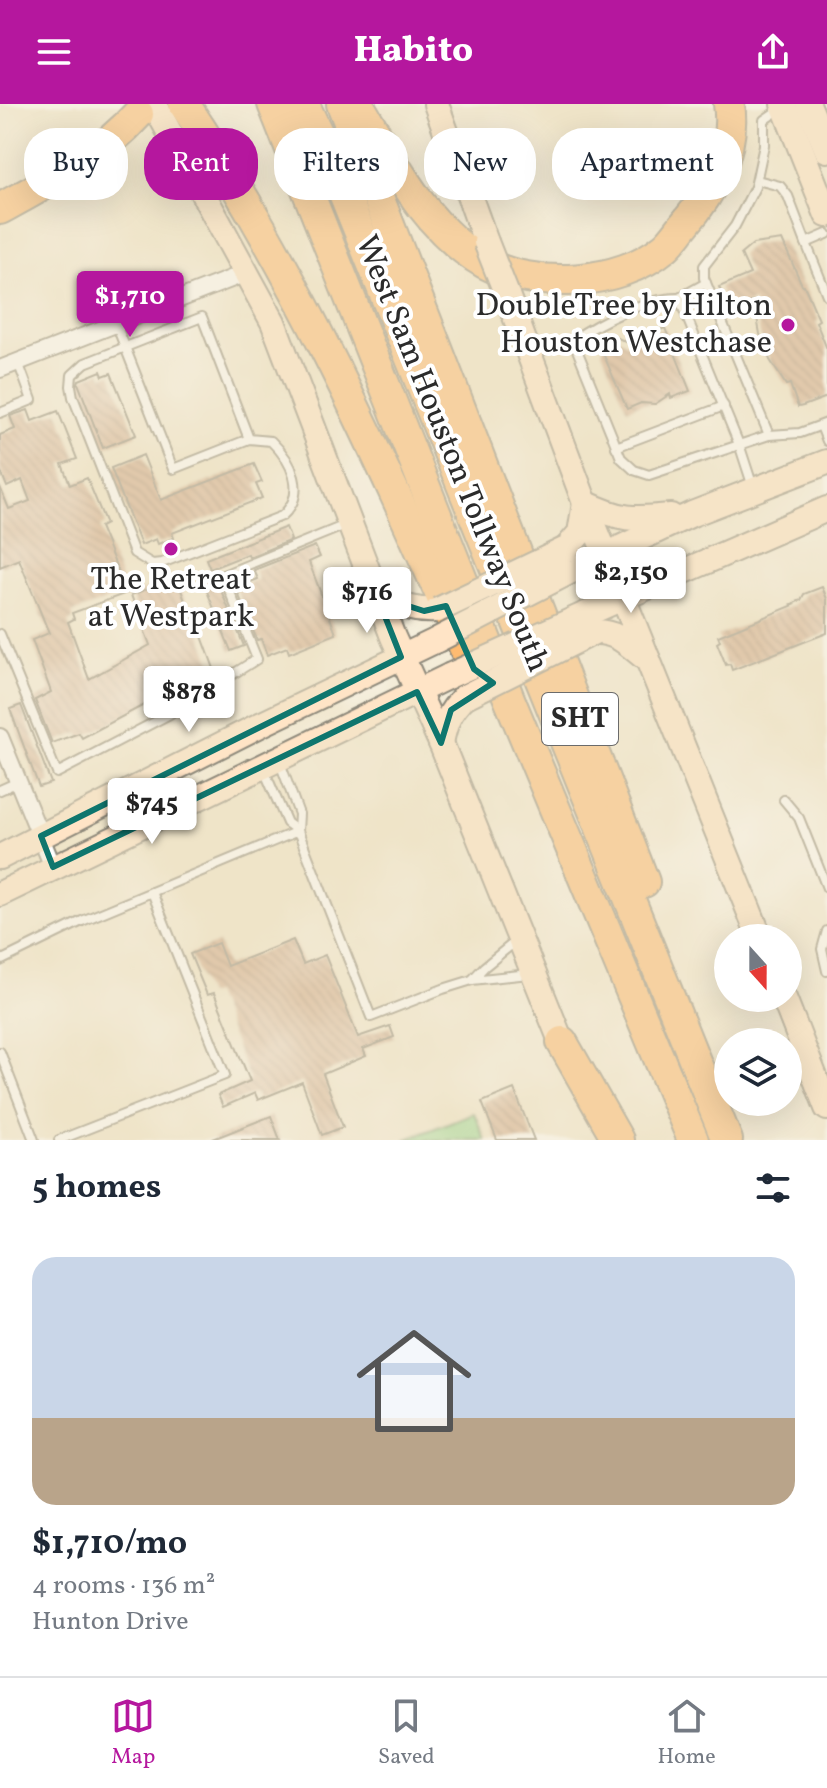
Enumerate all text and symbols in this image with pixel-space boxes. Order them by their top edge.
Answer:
text: Habito [354,27,473,77]
icon: menu [32,30,76,74]
icon: share [751,30,795,74]
chip: Buy [24,128,128,200]
chip: Rent [144,128,258,200]
chip: Filters [274,128,408,200]
chip: New [424,128,536,200]
chip: Apartment [552,128,742,200]
street label: West Sam Houston Tollway South [343,229,559,679]
pin: $1,710 [65,271,195,339]
text: $1,710 [95,279,165,315]
place label: DoubleTree by Hilton Houston Westchase [475,285,772,366]
marker: DoubleTree by Hilton Houston Westchase [779,316,797,334]
marker: The Retreat at Westpark [162,540,180,558]
pin: $2,150 [566,547,696,615]
text: $2,150 [594,555,668,591]
place label: The Retreat at Westpark [88,559,254,640]
pin: $716 [320,567,414,635]
text: $716 [341,575,393,611]
pin: $878 [142,666,236,734]
text: $878 [162,674,216,710]
road number: SHT [542,693,618,745]
pin: $745 [105,778,199,846]
text: $745 [126,786,178,822]
north arrow [714,924,802,1012]
map controls [714,924,802,1116]
button: layers [714,1028,802,1116]
text: 5 homes [32,1165,162,1212]
icon: filters [751,1166,795,1210]
icon: home [342,1309,486,1453]
text: $1,710/mo [32,1521,187,1568]
text: 4 rooms · 136 m² [32,1568,215,1604]
text: Hunton Drive [32,1604,189,1640]
tab: Map [111,1694,155,1773]
tab: Saved [378,1694,435,1773]
tab: Home [657,1694,716,1773]

